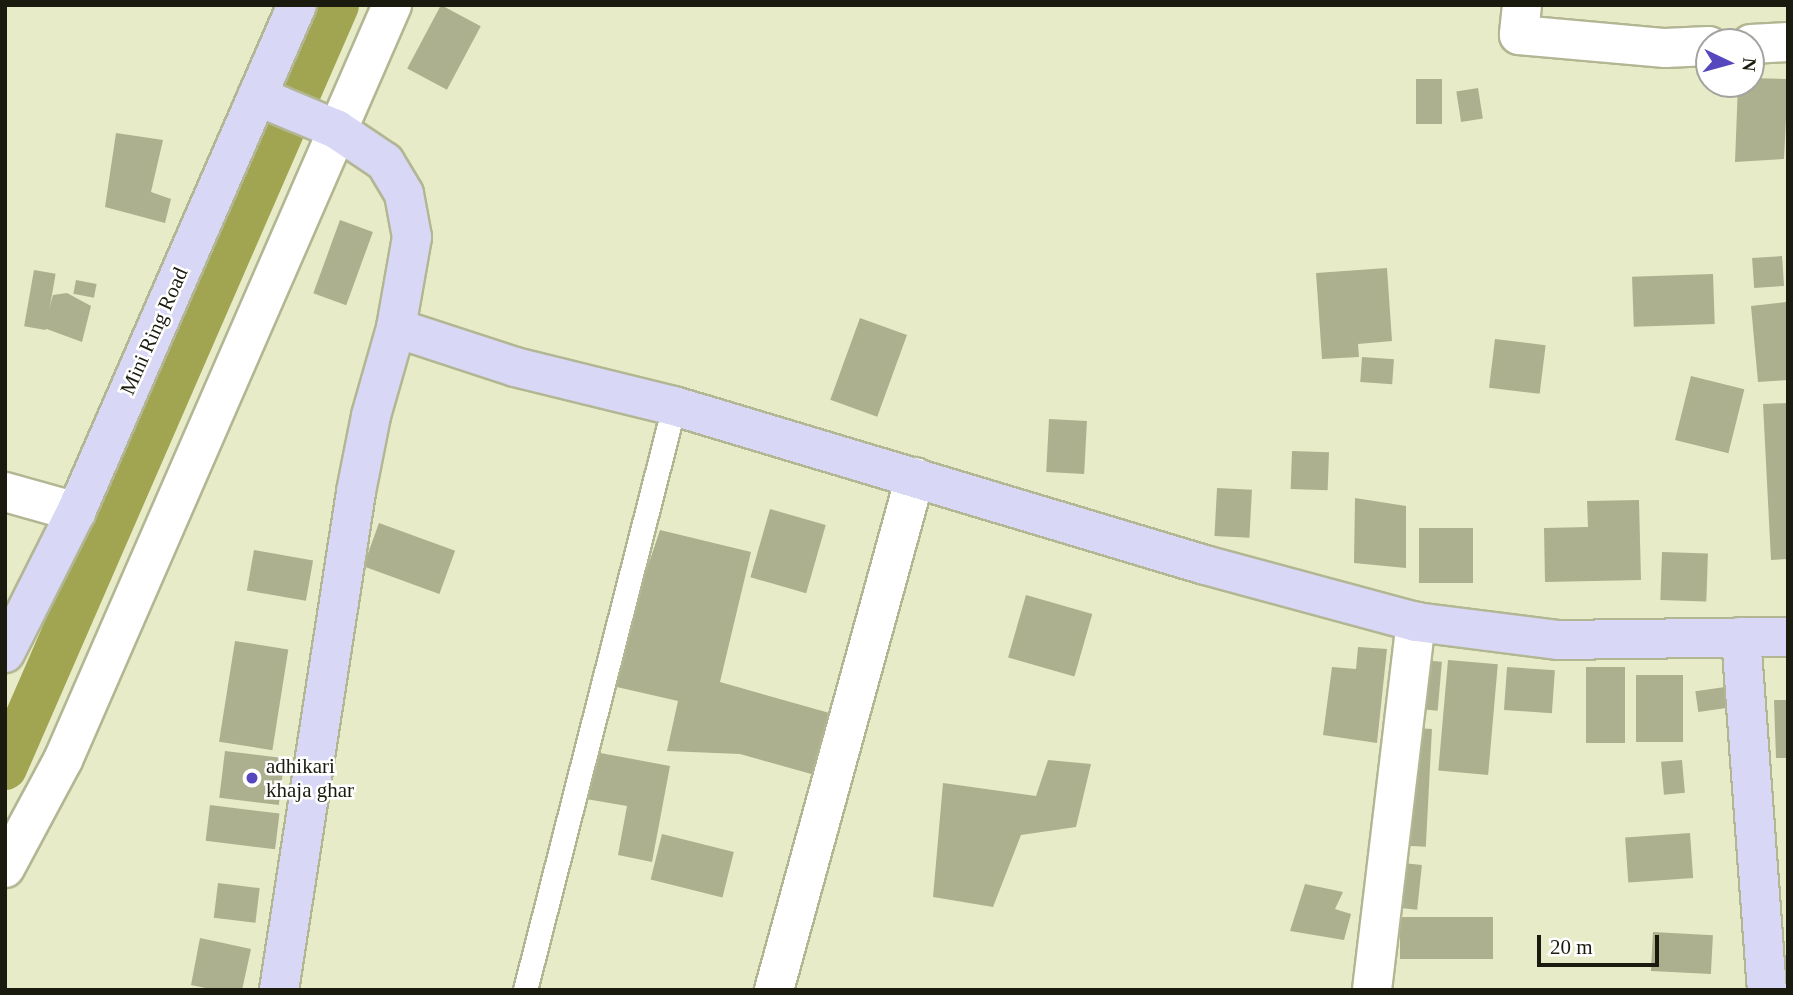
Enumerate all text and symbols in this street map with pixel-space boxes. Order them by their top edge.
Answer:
north arrow [1695,28,1765,98]
text: N [1738,57,1760,72]
street label: Mini Ring Road [115,264,193,398]
place label: adhikari khaja ghar [266,753,354,803]
marker: adhikari khaja ghar [244,770,260,786]
scale bar [1541,922,1664,966]
text: 20 m [1550,935,1593,959]

